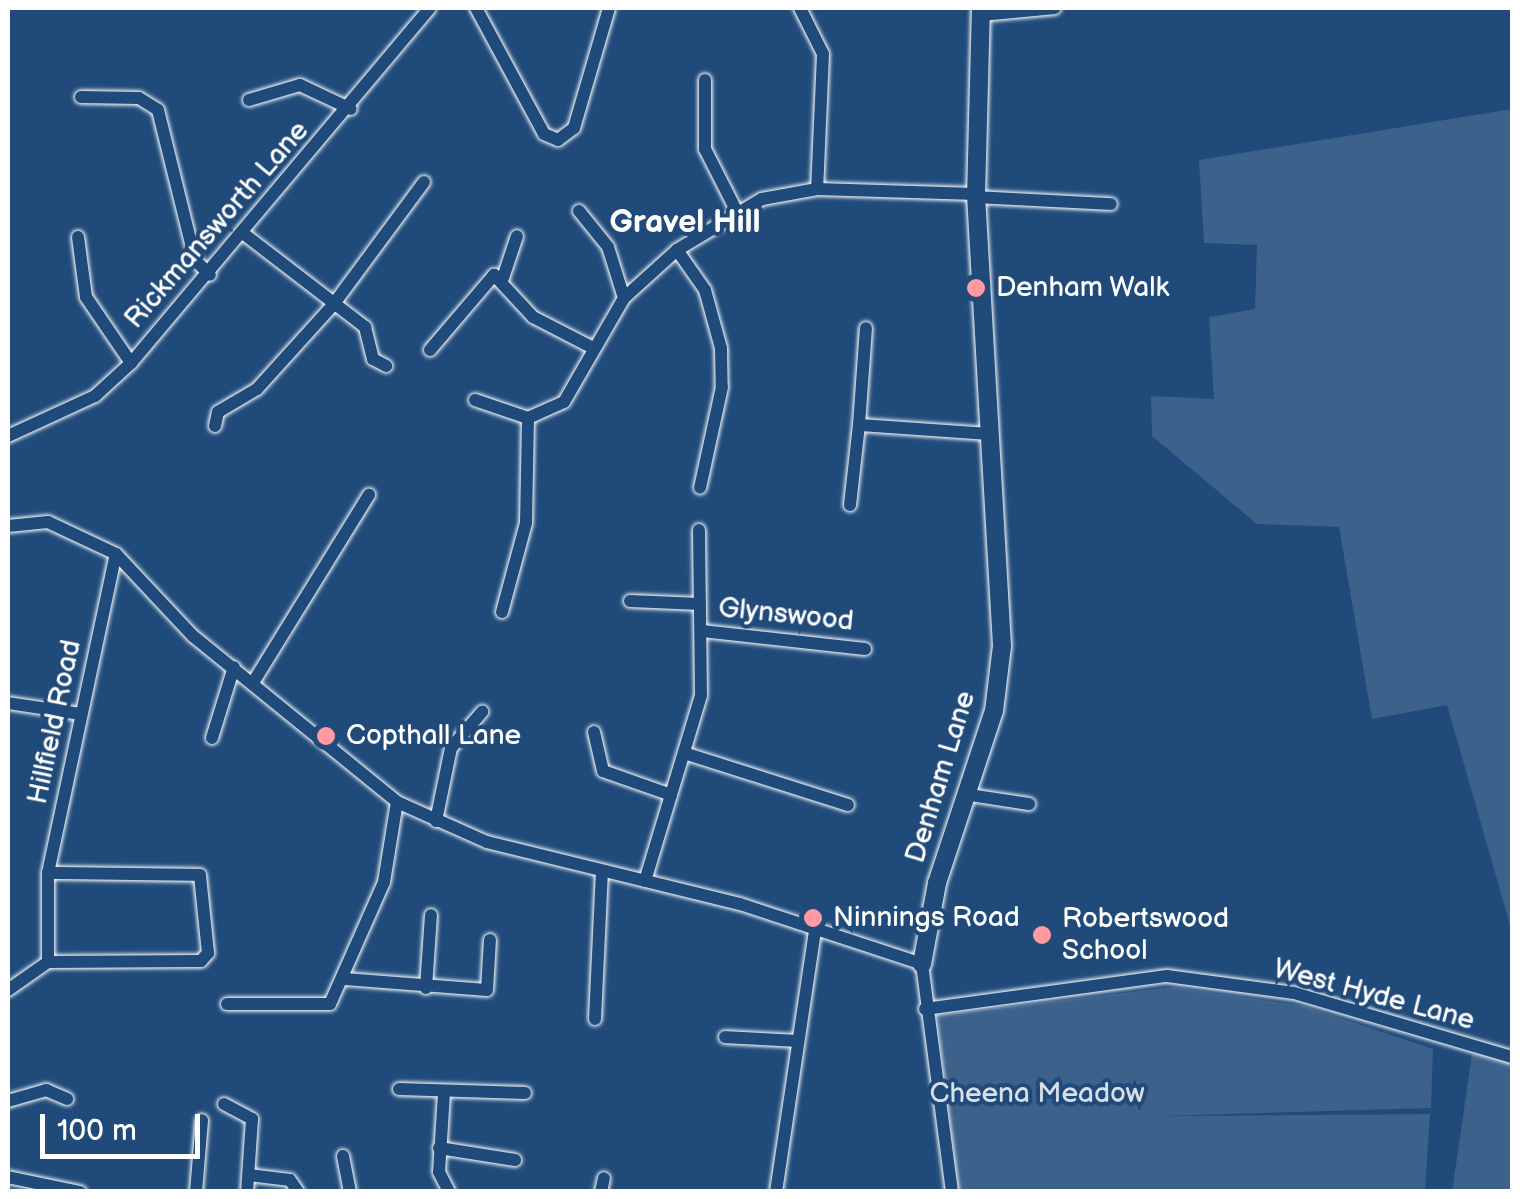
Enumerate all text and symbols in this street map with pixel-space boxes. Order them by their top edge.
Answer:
street label: Rickmansworth Lane [118,114,316,336]
district label: Gravel Hill [609,204,761,242]
place label: Denham Walk [996,271,1170,305]
marker: Denham Walk [965,277,987,299]
street label: Glynswood [717,591,855,639]
street label: Hillfield Road [21,637,89,807]
street label: Denham Lane [899,687,983,867]
place label: Copthall Lane [346,719,521,753]
marker: Copthall Lane [315,725,337,747]
place label: Ninnings Road [833,901,1020,935]
place label: Robertswood School [1062,902,1229,968]
marker: Ninnings Road [802,907,824,929]
marker: Robertswood School [1031,924,1053,946]
street label: West Hyde Lane [1270,952,1478,1038]
park label: Cheena Meadow [930,1077,1144,1111]
scale bar [45,1094,205,1156]
text: 100 m [57,1113,137,1149]

